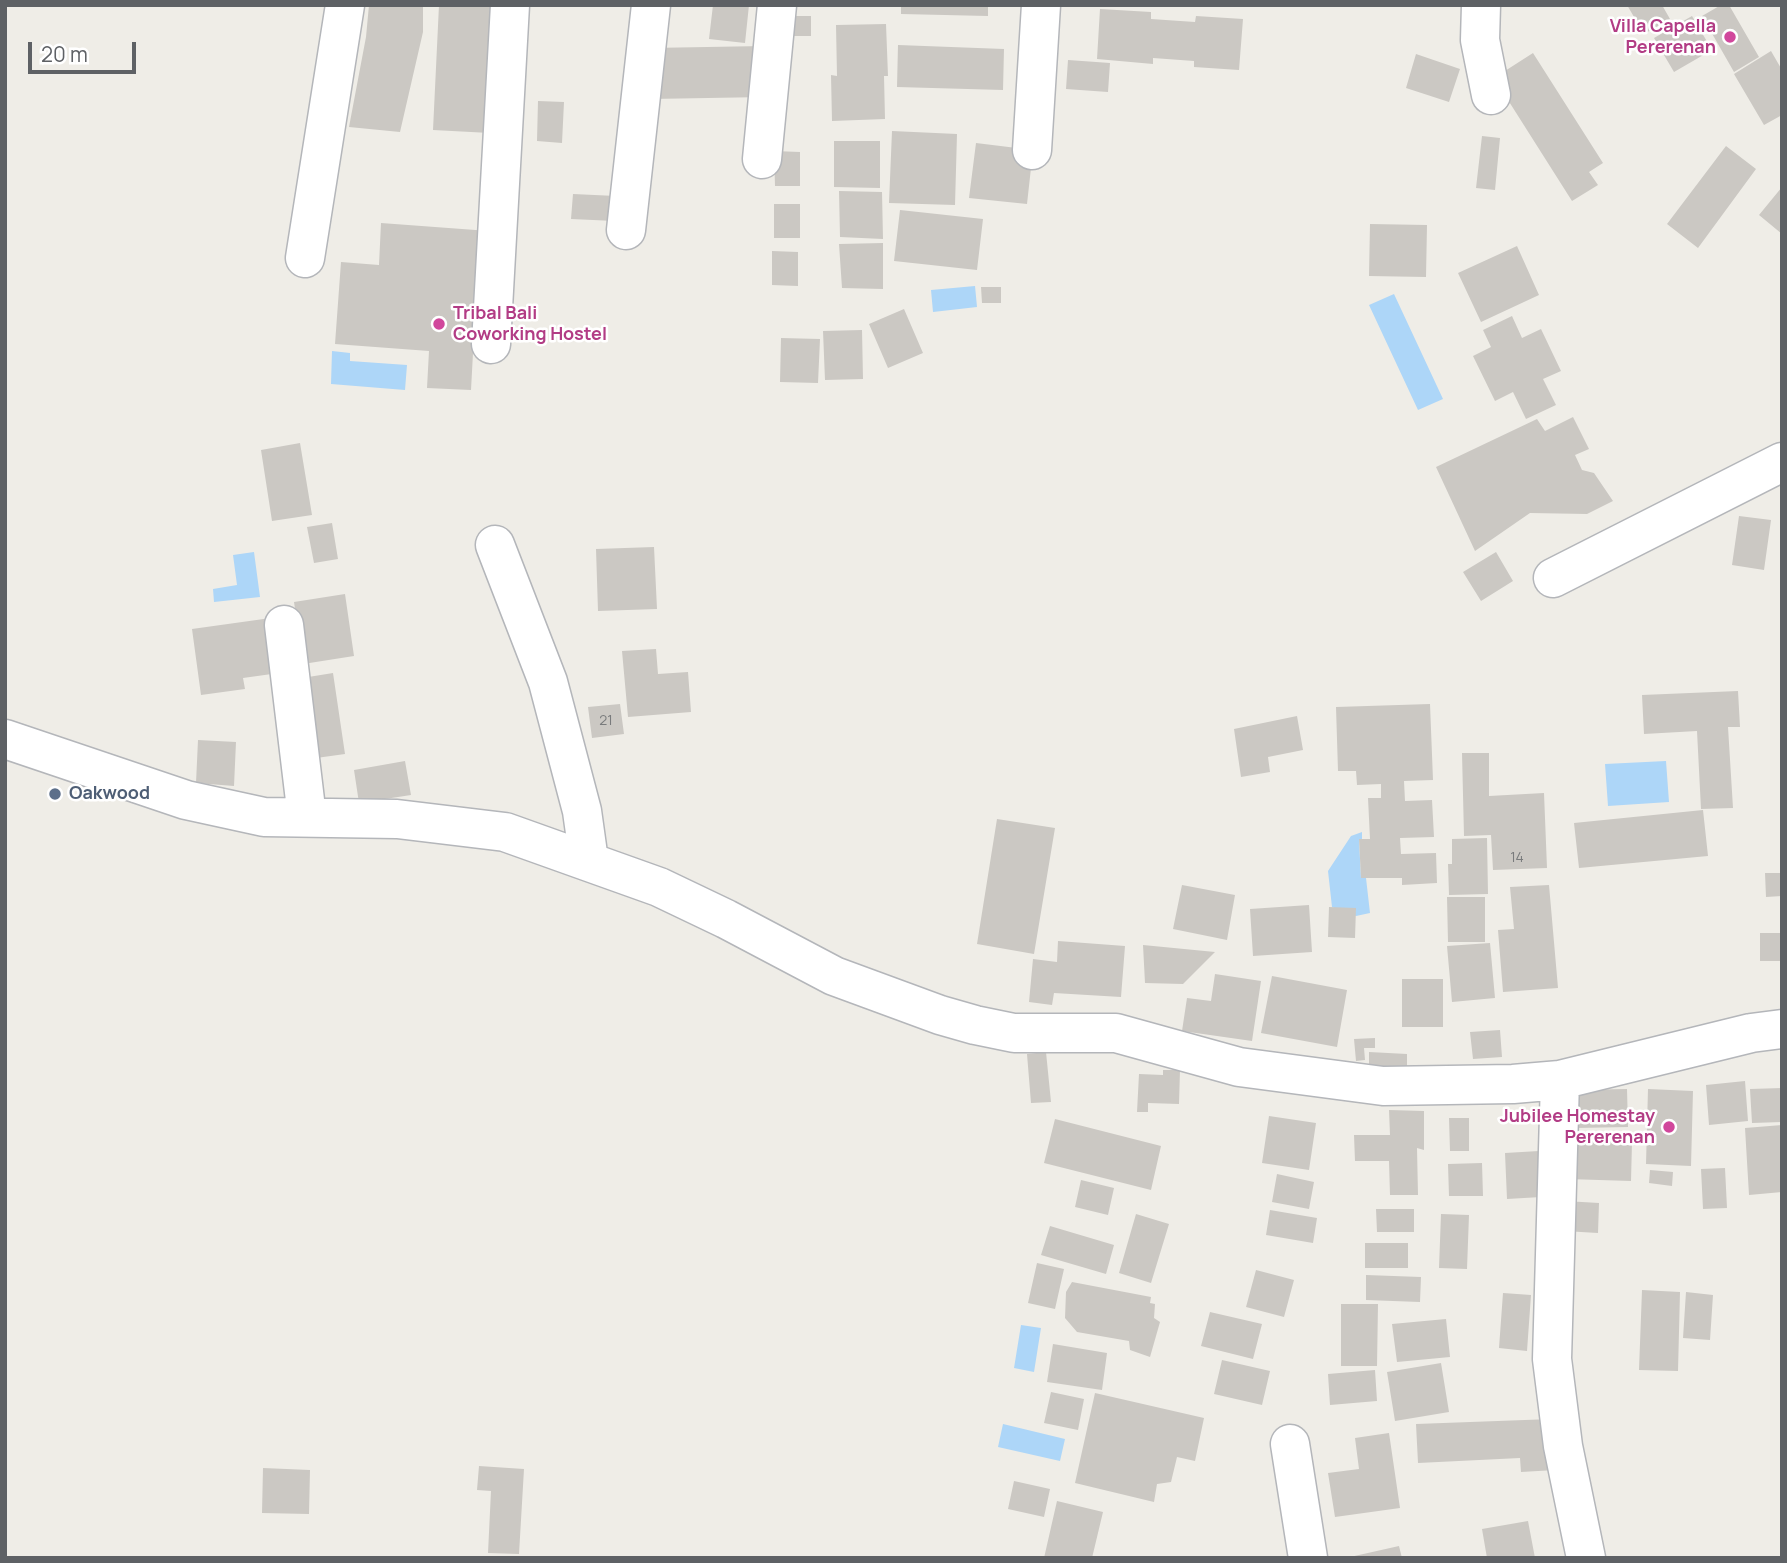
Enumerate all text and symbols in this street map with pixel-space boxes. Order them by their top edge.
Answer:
place label: Villa Capella Pererenan [1610,16,1716,58]
scale bar [32,28,140,72]
marker: Villa Capella Pererenan [1722,29,1738,45]
text: 20 m [41,40,88,68]
place label: Tribal Bali Coworking Hostel [453,303,607,346]
marker: Tribal Bali Coworking Hostel [431,316,447,332]
house number: 21 [599,713,613,729]
place label: Oakwood [69,783,150,805]
marker: Oakwood [47,786,63,802]
house number: 14 [1510,850,1524,866]
place label: Jubilee Homestay Pererenan [1500,1106,1655,1148]
marker: Jubilee Homestay Pererenan [1661,1119,1677,1135]

